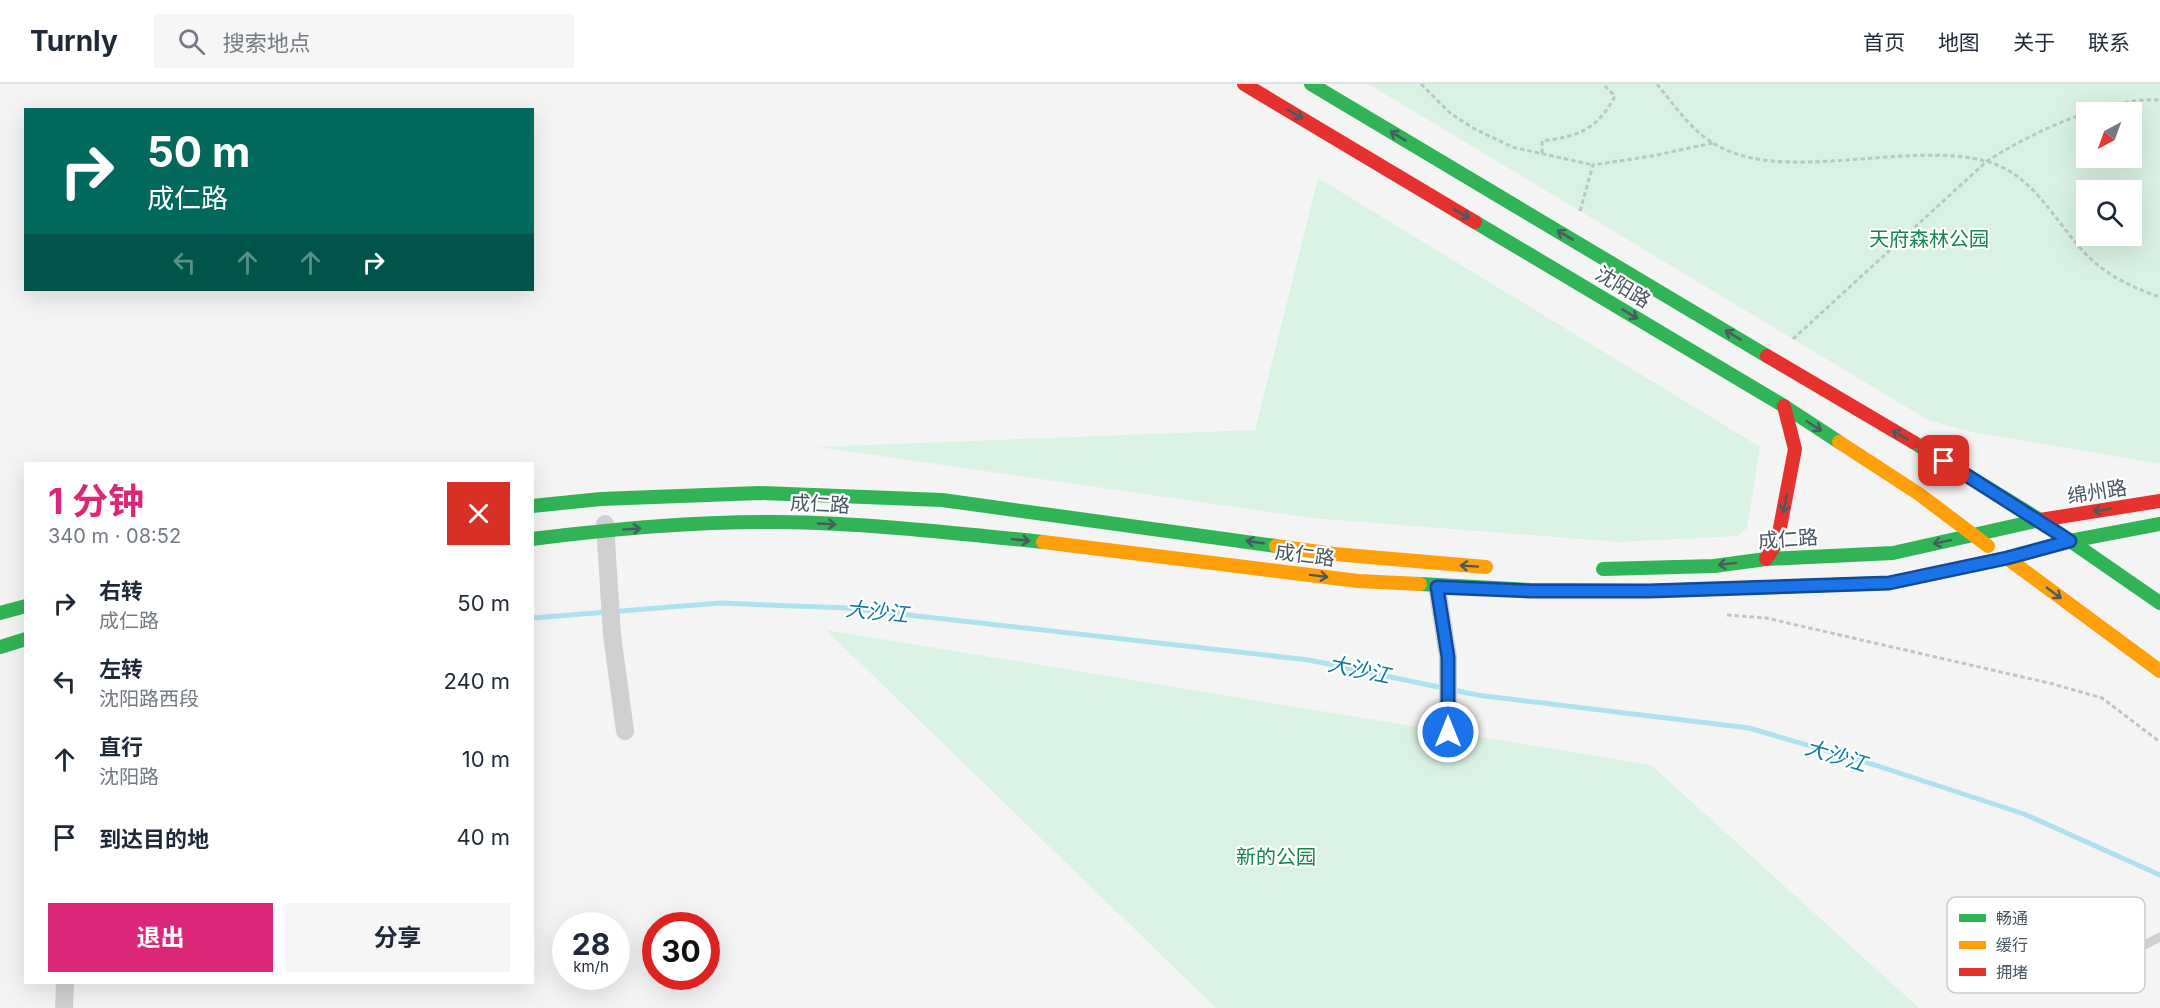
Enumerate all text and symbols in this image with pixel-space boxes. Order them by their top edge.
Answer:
search box [154,14,574,68]
text: Turnly [30,24,118,58]
icon: search [175,25,208,58]
text: 搜索地点 [223,30,311,56]
text: 首页 [1863,30,1905,55]
text: 地图 [1938,30,1980,55]
text: 关于 [2013,30,2055,55]
text: 联系 [2088,30,2130,55]
north arrow [2076,102,2142,168]
map controls [2076,102,2142,246]
one-way arrow [1286,108,1303,120]
text: 50 m [147,126,250,177]
one-way arrow [1390,129,1407,141]
icon: right [48,132,126,210]
button: search [2076,180,2142,246]
text: 成仁路 [147,182,228,215]
one-way arrow [1453,208,1470,220]
park label: 天府森林公园 [1869,227,1989,251]
one-way arrow [1557,229,1574,241]
icon: left [168,246,201,279]
icon: ahead [231,246,264,279]
icon: ahead [294,246,327,279]
icon: right [357,246,390,279]
street label: 沈阳路 [1591,261,1655,313]
one-way arrow [1621,308,1638,320]
one-way arrow [1725,329,1742,341]
one-way arrow [1806,419,1823,432]
one-way arrow [1892,428,1909,440]
pin [1918,435,1969,486]
icon: arrive [1927,444,1960,477]
street label: 绵州路 [2065,475,2129,509]
text: 1 分钟 [48,479,144,523]
button: close [447,482,510,545]
street label: 成仁路 [789,490,851,518]
one-way arrow [1779,494,1790,514]
one-way arrow [2093,505,2113,516]
one-way arrow [817,519,837,530]
one-way arrow [622,523,642,534]
text: 340 m · 08:52 [48,524,181,548]
street label: 成仁路 [1757,525,1819,553]
one-way arrow [1011,535,1031,546]
one-way arrow [1245,537,1265,548]
one-way arrow [1932,537,1951,549]
street label: 成仁路 [1274,539,1336,571]
one-way arrow [1718,559,1738,570]
one-way arrow [1460,560,1480,571]
one-way arrow [1309,571,1329,582]
text: 右转 [99,578,143,604]
icon: right [48,587,81,620]
one-way arrow [2045,587,2061,599]
text: 50 m [457,590,510,616]
water label: 大沙江 [844,596,912,627]
text: 成仁路 [99,609,159,633]
water label: 大沙江 [1326,651,1394,689]
text: 左转 [99,656,143,682]
icon: left [48,665,81,698]
text: 240 m [443,668,510,694]
text: 沈阳路西段 [99,687,199,711]
position arrow [1416,700,1480,764]
text: 直行 [99,734,143,760]
water label: 大沙江 [1802,734,1872,777]
icon: ahead [48,743,81,776]
text: 10 m [462,746,510,772]
text: 沈阳路 [99,765,159,789]
icon: arrive [48,821,81,854]
text: 40 m [456,824,510,850]
text: 到达目的地 [99,826,209,852]
park label: 新的公园 [1236,845,1316,869]
legend [1947,897,2145,993]
button: 退出 [48,903,273,972]
button: 分享 [285,903,510,972]
text: 畅通 [1996,908,2028,928]
speed limit sign: 30 [642,912,720,990]
text: 28 [572,926,610,962]
text: 缓行 [1996,935,2028,955]
text: km/h [573,957,609,976]
text: 拥堵 [1996,962,2028,982]

